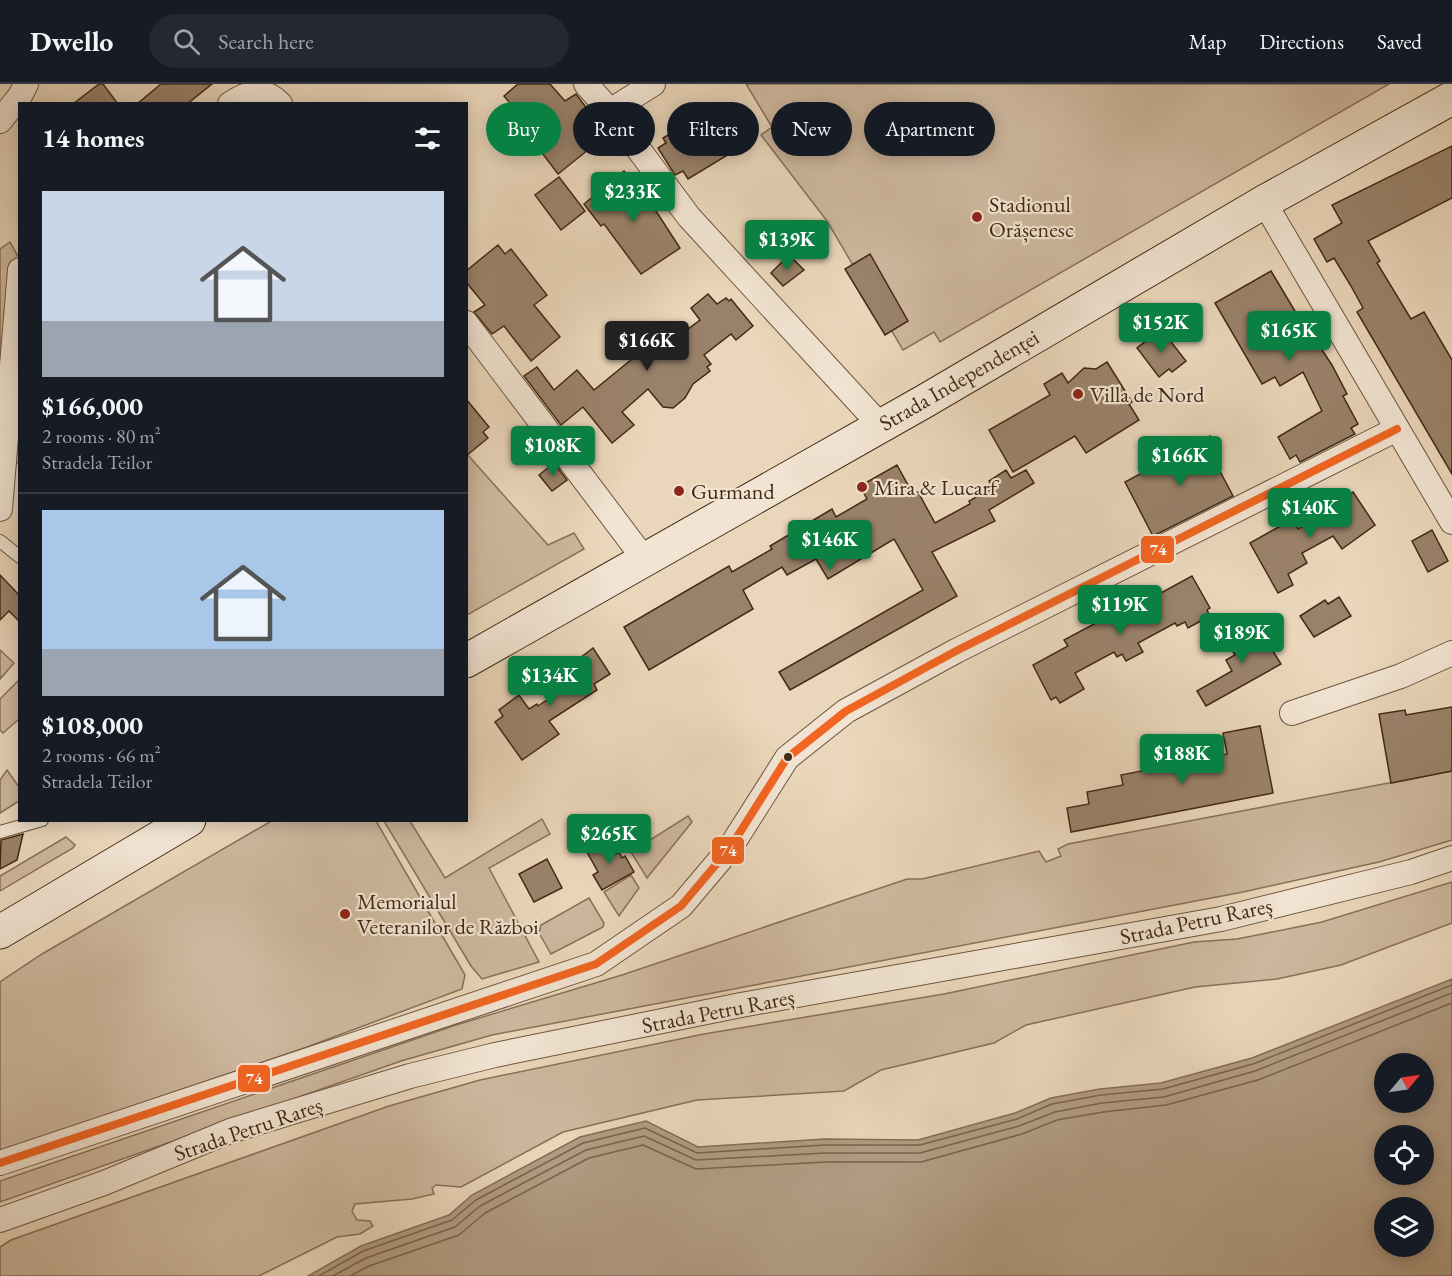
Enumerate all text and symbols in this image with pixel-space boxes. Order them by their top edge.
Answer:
search box [149,14,569,68]
text: Dwello [30,23,113,59]
icon: search [170,25,203,58]
text: Search here [218,27,314,56]
text: Map [1189,28,1226,55]
text: Directions [1259,28,1344,55]
text: Saved [1377,28,1422,55]
chip: Buy [486,102,561,156]
chip: Rent [573,102,655,156]
chip: Filters [667,102,759,156]
chip: New [771,102,852,156]
chip: Apartment [864,102,995,156]
text: 14 homes [42,121,144,155]
icon: filters [411,122,444,155]
pin: $233K [591,172,675,223]
text: $233K [605,178,661,204]
place label: Stadionul Orășenesc [989,190,1074,244]
marker: Stadionul Orășenesc [970,210,984,224]
pin: $139K [745,220,829,271]
text: $139K [759,226,815,252]
icon: home [189,230,297,338]
pin: $152K [1119,303,1203,354]
text: $152K [1133,309,1189,335]
pin: $165K [1247,311,1331,362]
text: $165K [1261,317,1317,343]
pin: $166K [605,321,689,372]
street label: Strada Independenței [874,322,1044,438]
text: $166K [619,327,675,353]
place label: Villa de Nord [1090,380,1205,409]
marker: Villa de Nord [1071,387,1085,401]
text: $166,000 [42,389,143,423]
text: 2 rooms · 80 m² [42,423,161,449]
pin: $108K [511,426,595,477]
text: $108K [525,432,581,458]
pin: $166K [1138,436,1222,487]
text: $166K [1152,442,1208,468]
text: Stradela Teilor [42,449,152,475]
place label: Mira & Lucarf [874,473,1000,502]
place label: Gurmand [691,477,775,506]
marker: Mira & Lucarf [855,480,869,494]
marker: Gurmand [672,484,686,498]
pin: $140K [1268,488,1352,539]
text: $140K [1282,494,1338,520]
pin: $146K [788,520,872,571]
text: $146K [802,526,858,552]
line badge: 74 [1140,535,1175,564]
text: 74 [1150,539,1167,560]
icon: home [189,549,297,657]
pin: $119K [1078,585,1162,636]
text: $119K [1092,591,1148,617]
pin: $189K [1200,613,1284,664]
text: $189K [1214,619,1270,645]
pin: $134K [508,656,592,707]
text: $134K [522,662,578,688]
text: $108,000 [42,708,143,742]
pin: $188K [1140,734,1224,785]
text: $188K [1154,740,1210,766]
text: 2 rooms · 66 m² [42,742,161,768]
unlabelled marker [782,751,794,763]
text: Stradela Teilor [42,768,152,794]
pin: $265K [567,814,651,865]
text: $265K [581,820,637,846]
line badge: 74 [711,836,745,865]
text: 74 [720,840,737,861]
place label: Memorialul Veteranilor de Război [357,887,539,941]
street label: Strada Petru Rareș [1117,891,1275,951]
marker: Memorialul Veteranilor de Război [338,907,352,921]
street label: Strada Petru Rareș [639,982,797,1040]
north arrow [1374,1053,1434,1113]
map controls [1374,1053,1434,1257]
line badge: 74 [237,1064,271,1093]
text: 74 [246,1068,263,1089]
street label: Strada Petru Rareș [170,1090,326,1168]
button: locate [1374,1125,1434,1185]
button: layers [1374,1197,1434,1257]

